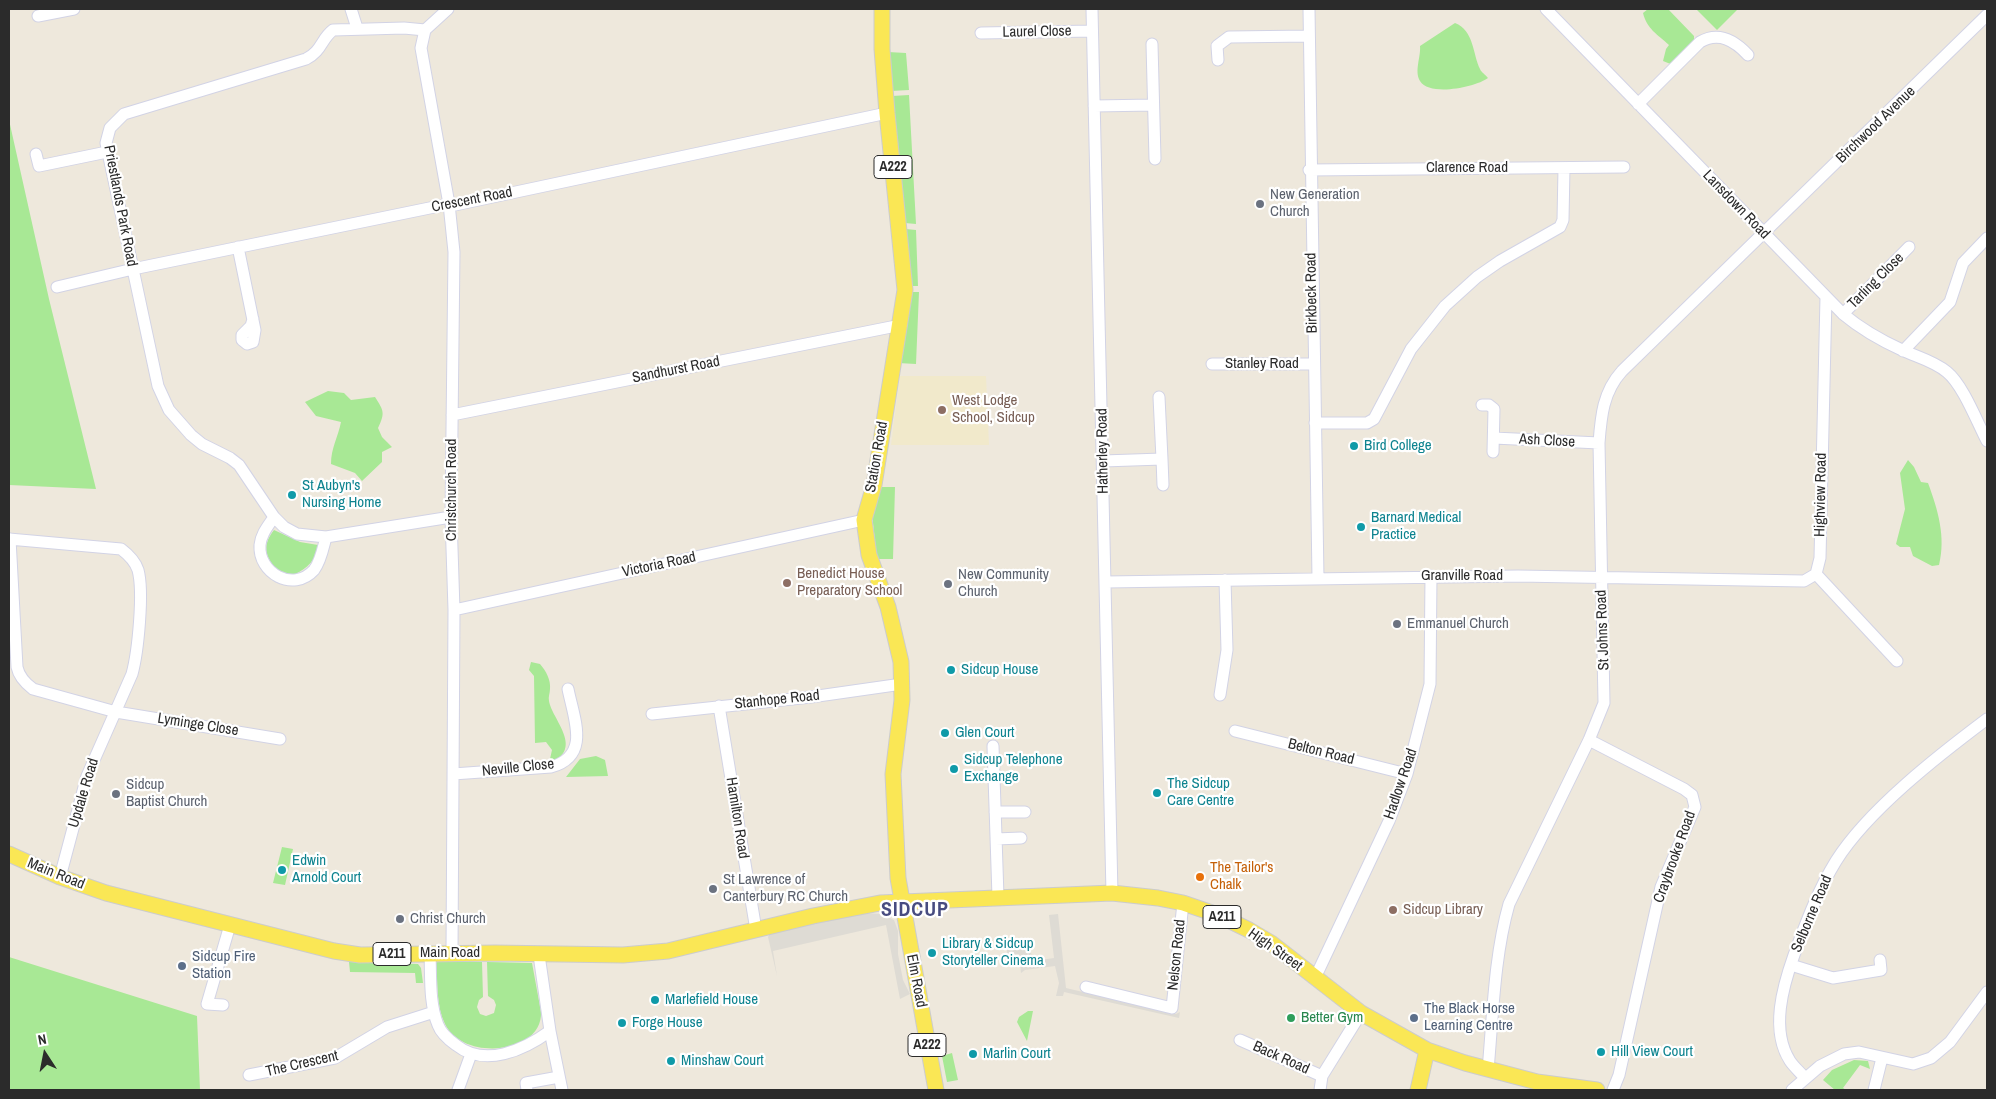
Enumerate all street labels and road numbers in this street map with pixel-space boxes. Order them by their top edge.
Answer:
street label: Laurel Close [1002,22,1072,42]
street label: Birchwood Avenue [1833,83,1919,167]
street label: Priestlands Park Road [99,144,141,268]
road number: A222 [874,156,912,178]
street label: Clarence Road [1426,159,1508,177]
street label: Lansdown Road [1699,167,1773,243]
street label: Crescent Road [430,183,514,217]
street label: Tarling Close [1844,249,1908,313]
street label: Birkbeck Road [1302,253,1322,333]
street label: Sandhurst Road [631,353,721,387]
street label: Stanley Road [1225,355,1299,373]
street label: Hatherley Road [1093,408,1113,494]
street label: Station Road [862,420,892,494]
street label: Ash Close [1519,431,1575,451]
street label: Christchurch Road [443,439,461,541]
street label: Highview Road [1811,453,1831,537]
street label: Victoria Road [620,548,698,582]
street label: Granville Road [1421,567,1503,585]
street label: St Johns Road [1593,589,1613,671]
street label: Stanhope Road [734,687,820,713]
street label: Lyminge Close [156,710,240,740]
street label: Belton Road [1286,735,1356,769]
street label: Hadlow Road [1380,746,1422,822]
street label: Neville Close [481,755,555,781]
street label: Updale Road [65,756,103,830]
street label: Hamilton Road [722,776,752,860]
street label: Craybrooke Road [1650,809,1700,905]
street label: Main Road [25,854,87,894]
street label: Selborne Road [1788,873,1836,955]
road number: A211 [1203,906,1241,929]
street label: Nelson Road [1164,919,1190,991]
street label: High Street [1244,925,1306,975]
road number: A211 [373,942,411,966]
street label: Main Road [420,944,480,962]
street label: Elm Road [902,953,930,1009]
road number: A222 [908,1034,946,1056]
street label: Back Road [1250,1038,1312,1078]
street label: The Crescent [264,1047,340,1081]

